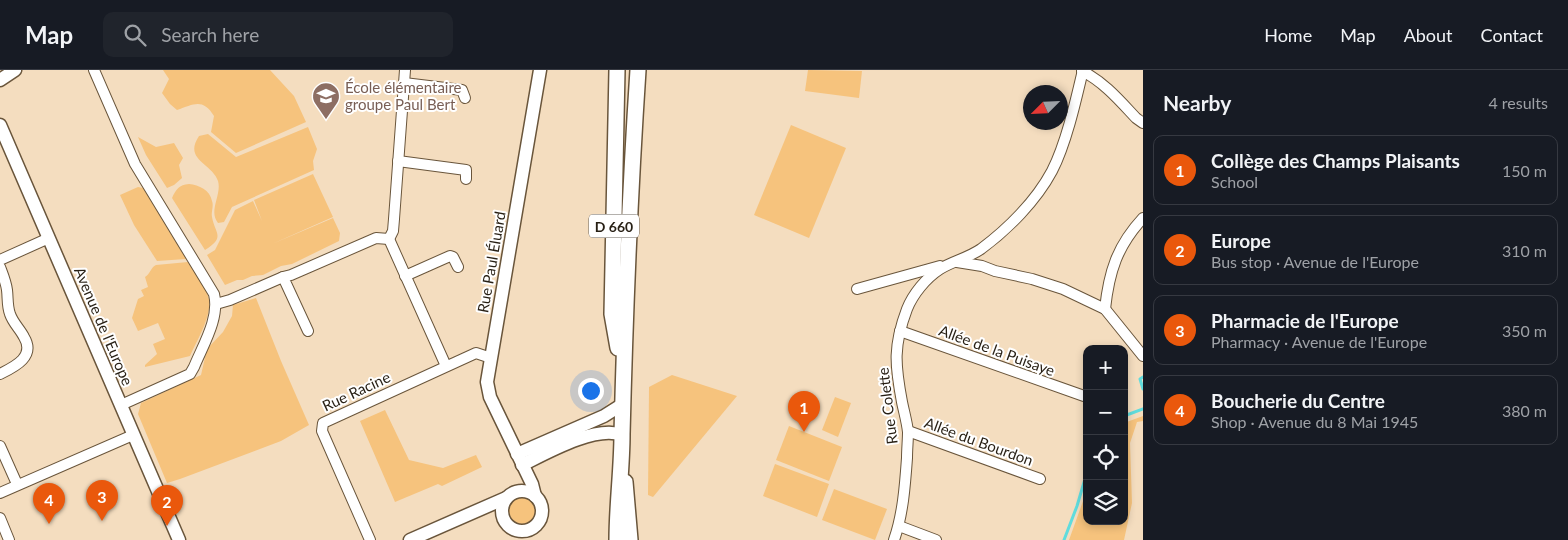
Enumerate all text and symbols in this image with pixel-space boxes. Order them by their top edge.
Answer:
search box [103,12,453,57]
text: Map [25,20,73,49]
icon: search [121,21,149,49]
text: Search here [161,23,259,46]
text: Home [1264,24,1312,46]
text: Map [1340,24,1376,46]
text: About [1404,24,1453,46]
text: Contact [1481,24,1543,46]
place label: École élémentaire groupe Paul Bert [345,78,462,113]
school or university icon: École élémentaire groupe Paul Bert [311,81,341,120]
north arrow [1023,85,1068,130]
text: Nearby [1163,90,1231,115]
text: 4 results [1488,93,1548,112]
text: Collège des Champs Plaisants [1211,149,1460,172]
text: 1 [1175,161,1185,180]
text: 150 m [1502,161,1547,180]
text: School [1211,172,1258,191]
street label: Rue Paul Éluard [473,210,509,314]
road number: D 660 [589,214,639,238]
text: Europe [1211,229,1271,252]
text: 2 [1175,241,1185,260]
text: 310 m [1502,241,1547,260]
text: Bus stop · Avenue de l'Europe [1211,252,1419,271]
street label: Avenue de l'Europe [71,264,137,388]
text: Pharmacie de l'Europe [1211,309,1399,332]
street label: Allée de la Puisaye [937,321,1057,379]
text: 3 [1175,321,1185,340]
text: 350 m [1502,321,1547,340]
text: Pharmacy · Avenue de l'Europe [1211,332,1427,351]
map controls [1083,345,1128,525]
button: + [1083,345,1128,390]
street label: Rue Racine [319,367,393,415]
street label: Rue Colette [873,367,901,445]
your location [578,378,604,404]
text: Boucherie du Centre [1211,389,1385,412]
button: − [1083,390,1128,435]
pin: 1 [788,391,820,432]
text: 4 [1175,401,1185,420]
text: 380 m [1502,401,1547,420]
text: Shop · Avenue du 8 Mai 1945 [1211,412,1418,431]
street label: Allée du Bourdon [922,413,1036,469]
button: locate [1083,435,1128,480]
pin: 3 [86,480,118,521]
button: layers [1083,480,1128,525]
pin: 4 [33,483,65,524]
pin: 2 [151,485,183,526]

